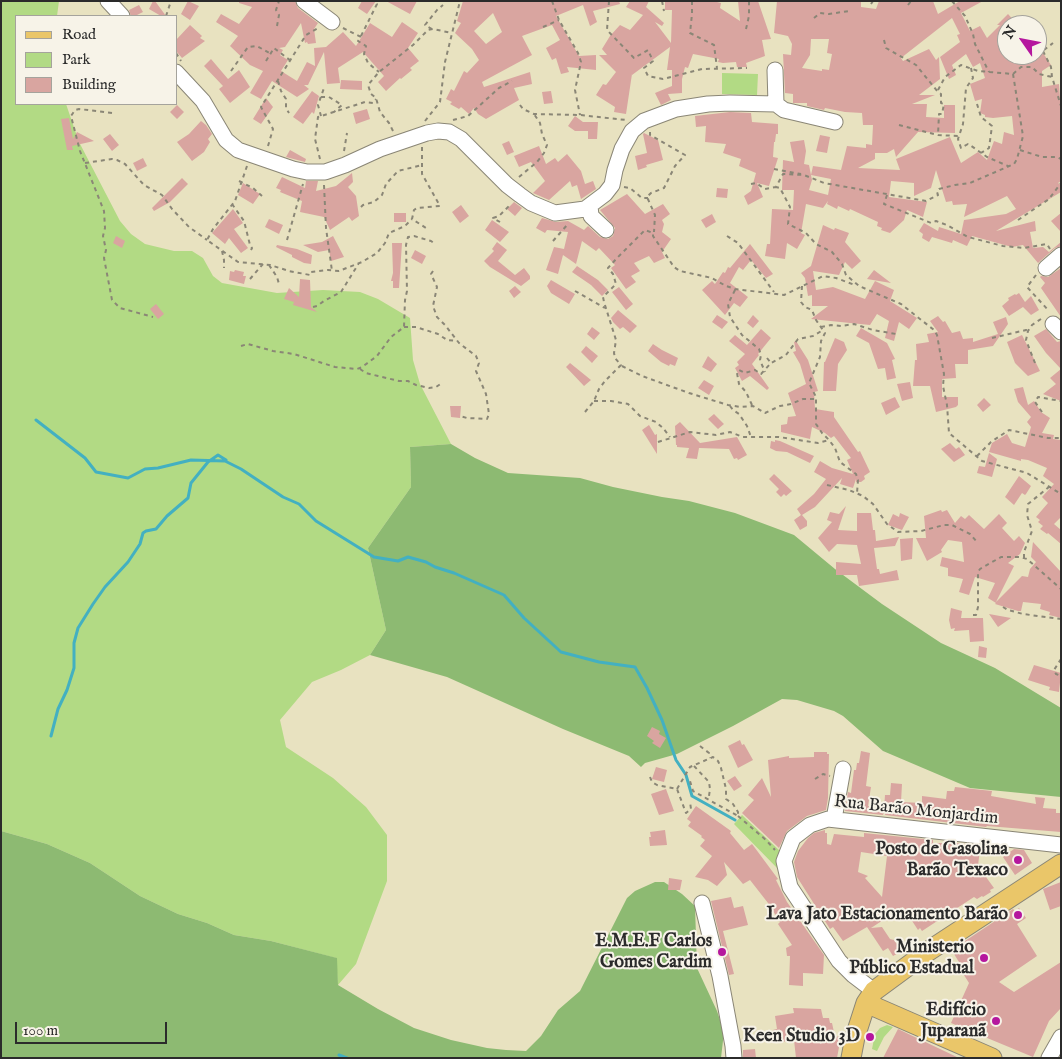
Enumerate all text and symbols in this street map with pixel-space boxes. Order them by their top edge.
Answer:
legend [15,15,178,105]
north arrow [997,15,1047,65]
text: N [999,22,1021,42]
text: Road [62,25,96,44]
text: Park [62,50,91,69]
text: Building [62,75,116,94]
street label: Rua Barão Monjardim [833,792,999,830]
place label: Posto de Gasolina Barão Texaco [875,839,1008,882]
marker: Posto de Gasolina Barão Texaco [1012,854,1024,866]
place label: Lava Jato Estacionamento Barão [766,904,1008,926]
marker: Lava Jato Estacionamento Barão [1012,909,1024,921]
place label: E.M.E.F Carlos Gomes Cardim [595,931,712,974]
place label: Ministerio Público Estadual [849,937,974,980]
marker: E.M.E.F Carlos Gomes Cardim [716,946,728,958]
marker: Ministerio Público Estadual [978,952,990,964]
place label: Edifício Juparanã [921,1000,986,1042]
scale bar [18,1012,170,1044]
marker: Edifício Juparanã [990,1015,1002,1027]
text: 100 m [23,1021,58,1040]
place label: Keen Studio 3D [743,1026,860,1048]
marker: Keen Studio 3D [864,1031,876,1043]

